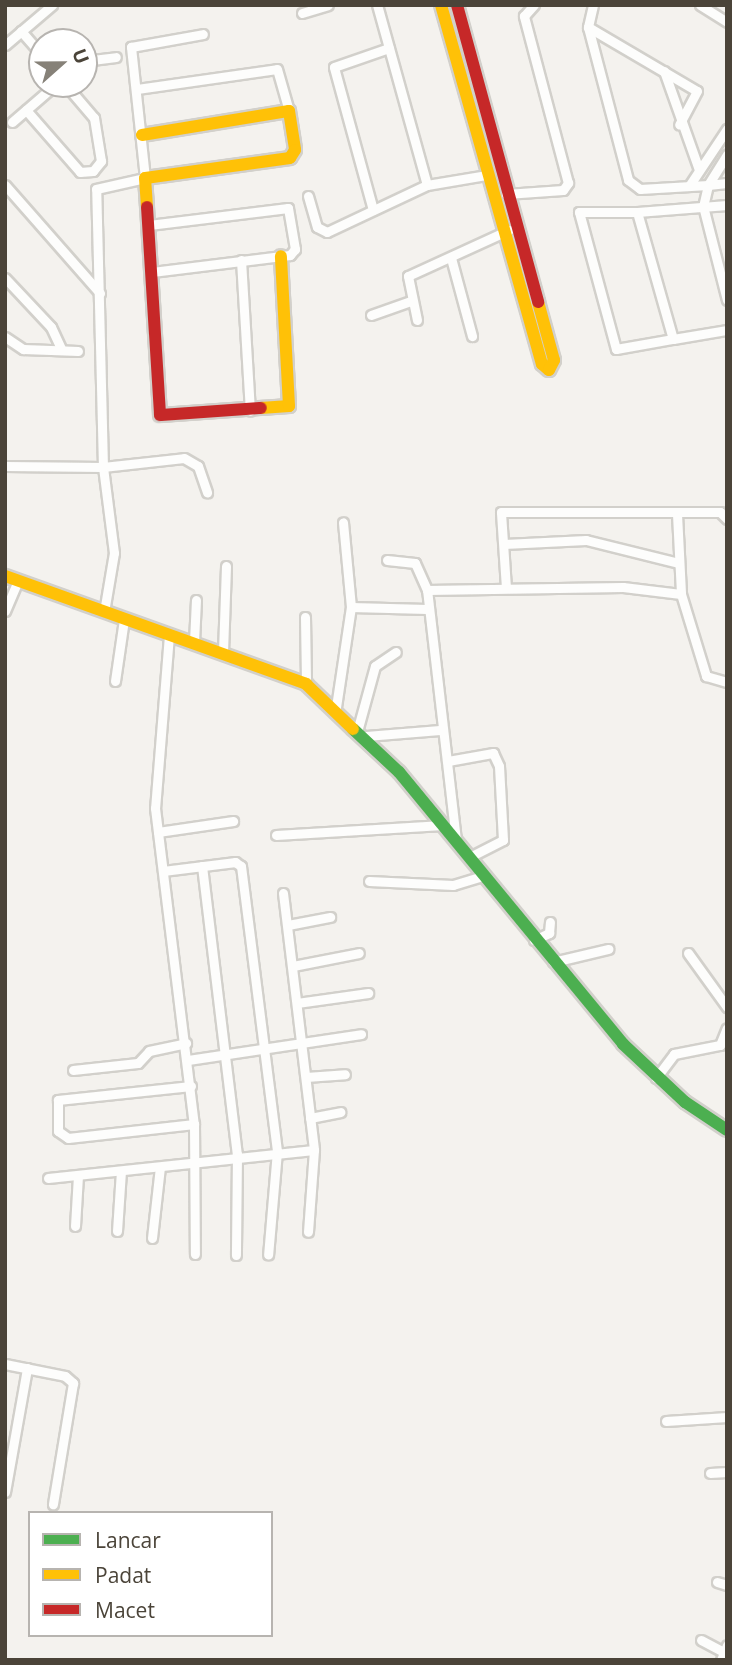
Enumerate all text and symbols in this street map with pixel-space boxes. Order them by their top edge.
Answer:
north arrow [28,28,98,98]
text: U [66,45,95,68]
legend [28,1511,273,1637]
text: Lancar [95,1526,161,1554]
text: Padat [95,1561,151,1589]
text: Macet [95,1596,155,1624]

